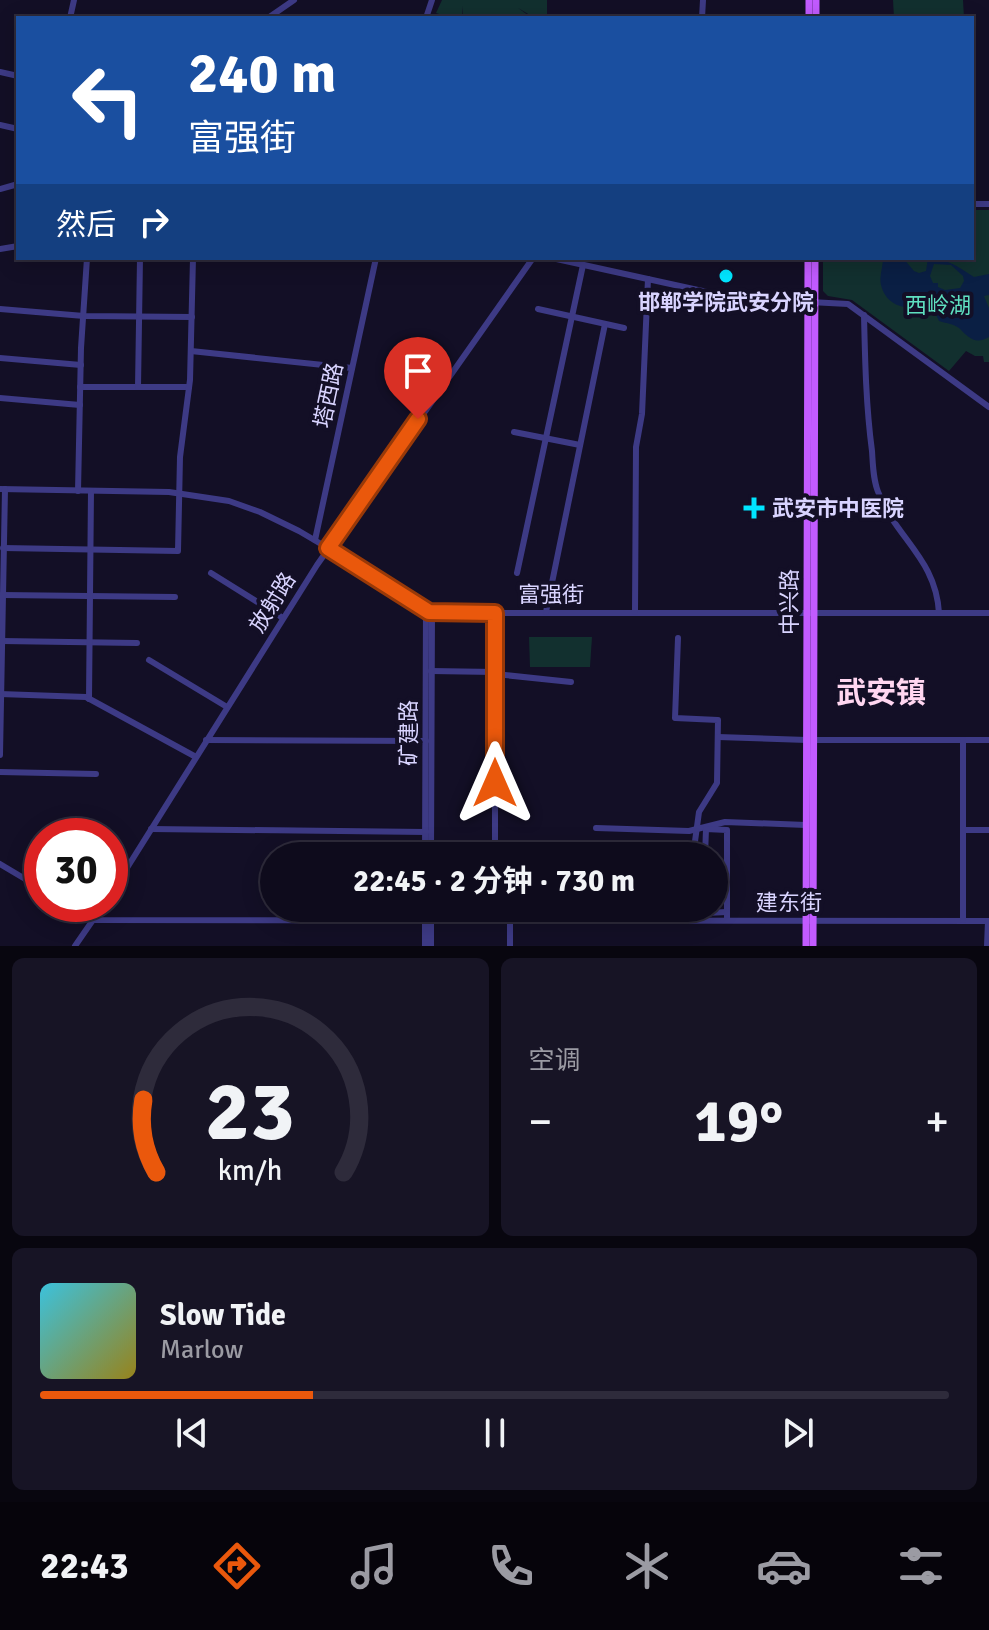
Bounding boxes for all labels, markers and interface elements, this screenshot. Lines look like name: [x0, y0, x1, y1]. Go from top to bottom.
text: 240 m: [188, 39, 336, 108]
icon: left: [56, 48, 160, 152]
text: 富强街: [188, 116, 296, 161]
icon: right: [132, 200, 176, 244]
text: 然后: [56, 207, 116, 244]
marker: 邯郸学院武安分院: [717, 267, 735, 285]
place label: 邯郸学院武安分院: [638, 289, 814, 316]
park label: 西岭湖: [905, 292, 971, 319]
pin: [384, 337, 452, 419]
icon: arrive: [396, 349, 440, 393]
street label: 塔西路: [308, 360, 349, 430]
place label: 武安市中医院: [772, 495, 904, 522]
marker: 武安市中医院: [743, 497, 765, 519]
street label: 放射路: [243, 567, 301, 637]
street label: 中兴路: [776, 569, 803, 635]
street label: 富强街: [518, 581, 584, 608]
district label: 武安镇: [836, 675, 926, 712]
street label: 矿建路: [395, 700, 422, 766]
position arrow: [453, 741, 537, 825]
speed limit sign: 30: [24, 818, 128, 922]
text: 22:45 · 2 分钟 · 730 m: [353, 863, 635, 900]
street label: 建东街: [756, 889, 822, 916]
text: 空调: [529, 1045, 581, 1077]
text: 23: [205, 1061, 295, 1163]
text: 19°: [694, 1085, 783, 1159]
text: −: [529, 1095, 552, 1149]
text: +: [925, 1095, 949, 1149]
text: km/h: [218, 1153, 283, 1188]
text: Slow Tide: [160, 1297, 286, 1334]
text: Marlow: [160, 1334, 243, 1366]
icon: previous: [170, 1411, 214, 1455]
icon: pause: [473, 1411, 517, 1455]
icon: next: [776, 1411, 820, 1455]
icon: directions: [209, 1538, 265, 1594]
icon: music: [346, 1538, 402, 1594]
icon: phone: [483, 1538, 539, 1594]
icon: climate: [619, 1538, 675, 1594]
icon: car: [756, 1538, 812, 1594]
icon: filters: [893, 1538, 949, 1594]
text: 22:43: [40, 1544, 129, 1589]

